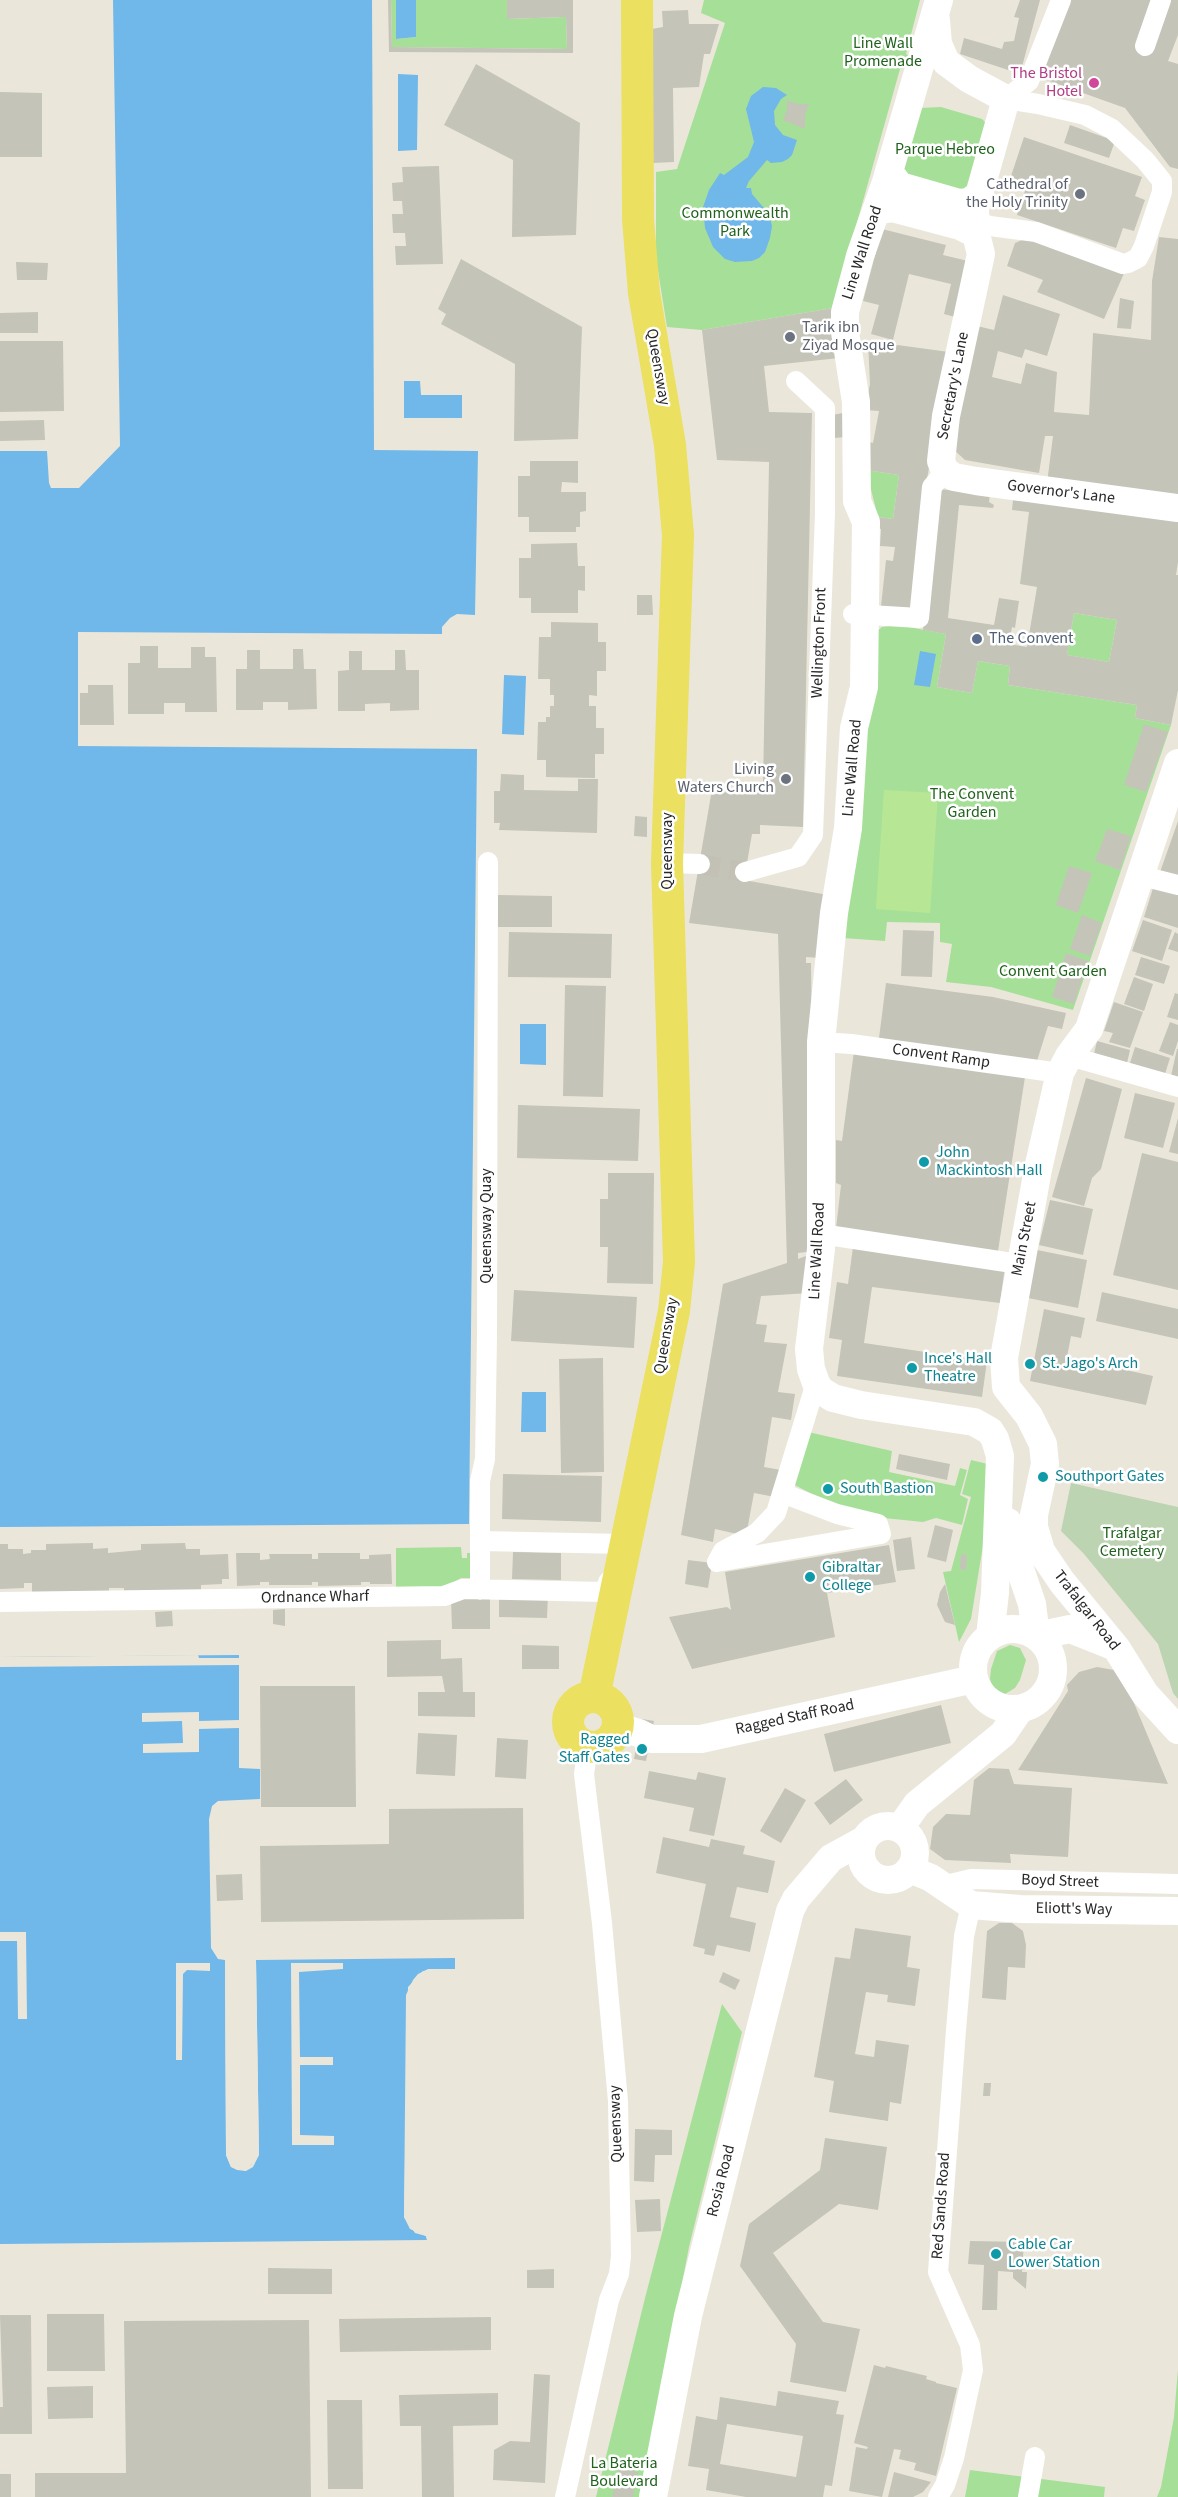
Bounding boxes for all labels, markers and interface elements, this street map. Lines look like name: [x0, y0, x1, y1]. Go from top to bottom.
park label: Line Wall Promenade: [844, 34, 922, 72]
place label: The Bristol Hotel: [1010, 64, 1082, 102]
marker: The Bristol Hotel: [1087, 76, 1101, 90]
park label: Parque Hebreo: [895, 140, 995, 160]
place label: Cathedral of the Holy Trinity: [966, 175, 1068, 213]
marker: Cathedral of the Holy Trinity: [1073, 187, 1087, 201]
park label: Commonwealth Park: [681, 204, 789, 242]
street label: Line Wall Road: [839, 204, 887, 302]
place label: Tarik ibn Ziyad Mosque: [802, 318, 894, 356]
street label: Queensway: [641, 327, 673, 407]
marker: Tarik ibn Ziyad Mosque: [783, 330, 797, 344]
street label: Secretary's Lane: [934, 330, 974, 442]
street label: Governor's Lane: [1006, 477, 1116, 509]
street label: Wellington Front: [808, 587, 832, 699]
place label: The Convent: [989, 629, 1073, 649]
marker: The Convent: [970, 632, 984, 646]
street label: Line Wall Road: [839, 719, 867, 817]
place label: Living Waters Church: [677, 760, 774, 798]
marker: Living Waters Church: [779, 772, 793, 786]
park label: The Convent Garden: [930, 785, 1014, 823]
street label: Queensway: [658, 812, 678, 890]
park label: Convent Garden: [999, 962, 1107, 982]
street label: Convent Ramp: [891, 1041, 991, 1073]
place label: John Mackintosh Hall: [936, 1143, 1043, 1181]
marker: John Mackintosh Hall: [917, 1155, 931, 1169]
street label: Queensway Quay: [477, 1168, 497, 1284]
street label: Main Street: [1008, 1200, 1042, 1278]
street label: Line Wall Road: [806, 1202, 830, 1300]
street label: Queensway: [651, 1296, 683, 1376]
place label: Ince's Hall Theatre: [924, 1349, 992, 1387]
place label: St. Jago's Arch: [1042, 1354, 1138, 1374]
marker: St. Jago's Arch: [1023, 1357, 1037, 1371]
marker: Ince's Hall Theatre: [905, 1361, 919, 1375]
place label: Southport Gates: [1055, 1467, 1164, 1487]
marker: Southport Gates: [1036, 1470, 1050, 1484]
place label: South Bastion: [840, 1479, 934, 1499]
marker: South Bastion: [821, 1482, 835, 1496]
park label: Trafalgar Cemetery: [1100, 1524, 1164, 1562]
place label: Gibraltar College: [822, 1558, 881, 1596]
street label: Trafalgar Road: [1049, 1567, 1123, 1655]
marker: Gibraltar College: [803, 1570, 817, 1584]
street label: Ordnance Wharf: [261, 1587, 369, 1609]
street label: Ragged Staff Road: [734, 1696, 856, 1740]
place label: Ragged Staff Gates: [559, 1730, 630, 1768]
marker: Ragged Staff Gates: [635, 1742, 649, 1756]
street label: Boyd Street: [1021, 1871, 1099, 1893]
street label: Eliott's Way: [1035, 1900, 1113, 1920]
street label: Queensway: [606, 2085, 628, 2163]
street label: Rosia Road: [704, 2143, 740, 2219]
street label: Red Sands Road: [929, 2152, 955, 2260]
place label: Cable Car Lower Station: [1008, 2235, 1100, 2273]
marker: Cable Car Lower Station: [989, 2247, 1003, 2261]
park label: La Bateria Boulevard: [590, 2454, 658, 2492]

